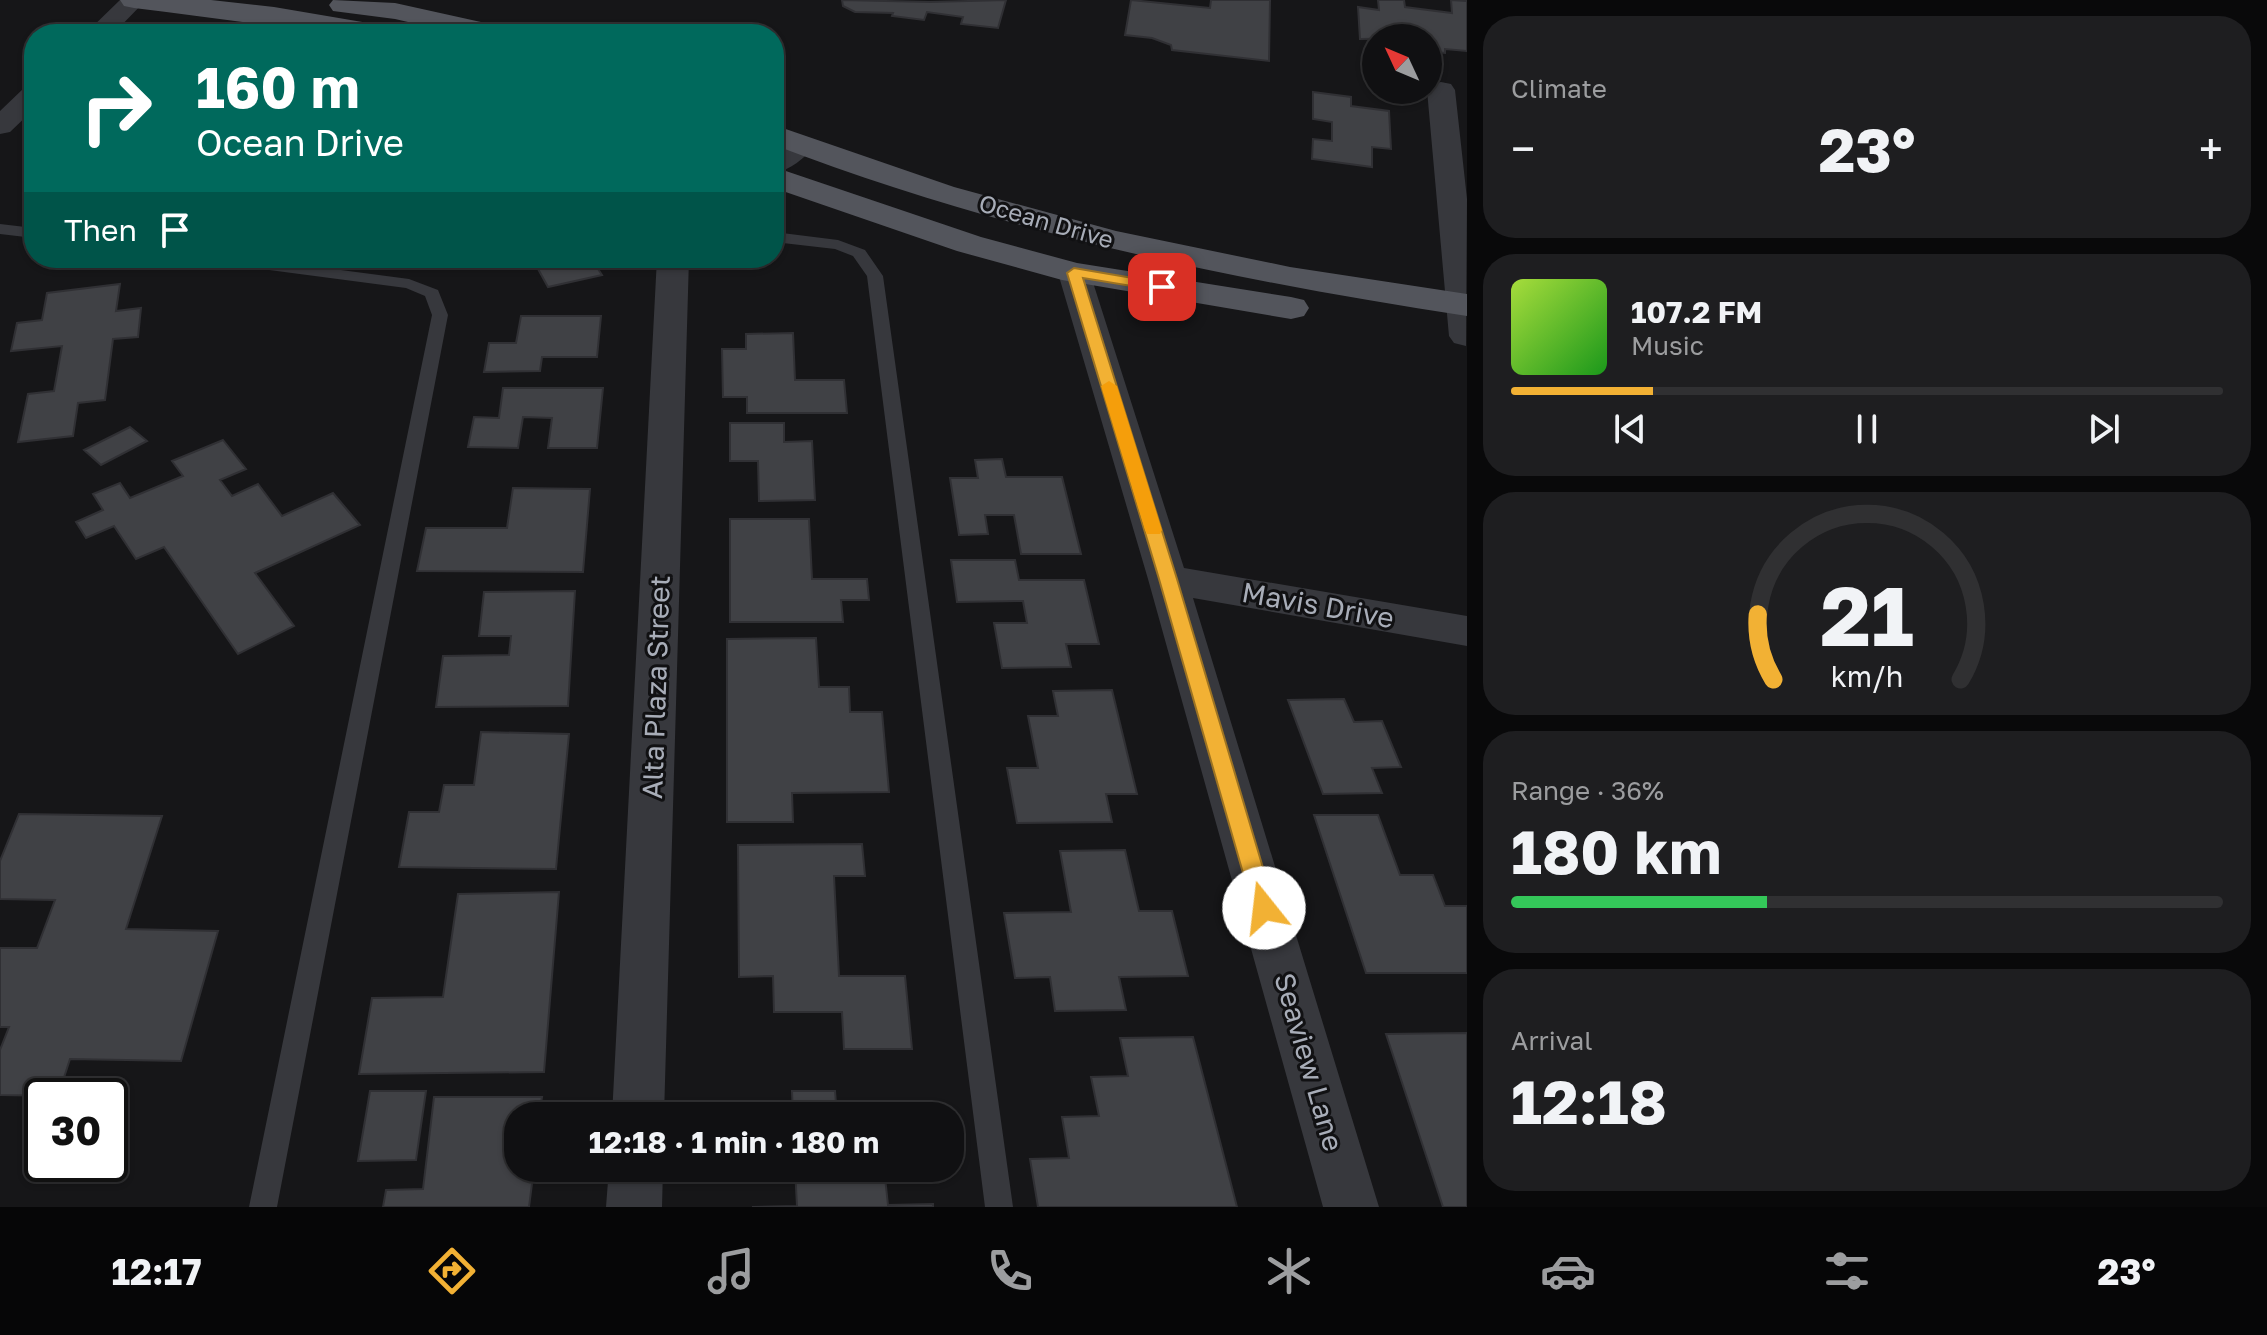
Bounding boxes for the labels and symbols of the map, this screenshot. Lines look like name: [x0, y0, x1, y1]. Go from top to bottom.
north arrow: [1362, 24, 1442, 104]
street label: Ocean Drive: [976, 188, 1117, 254]
pin: [1128, 253, 1196, 321]
street label: Alta Plaza Street: [635, 575, 676, 799]
street label: Mavis Drive: [1240, 575, 1397, 634]
position arrow: [1222, 866, 1306, 950]
street label: Seaview Lane: [1268, 969, 1351, 1155]
speed limit sign: 30: [24, 1078, 128, 1182]

